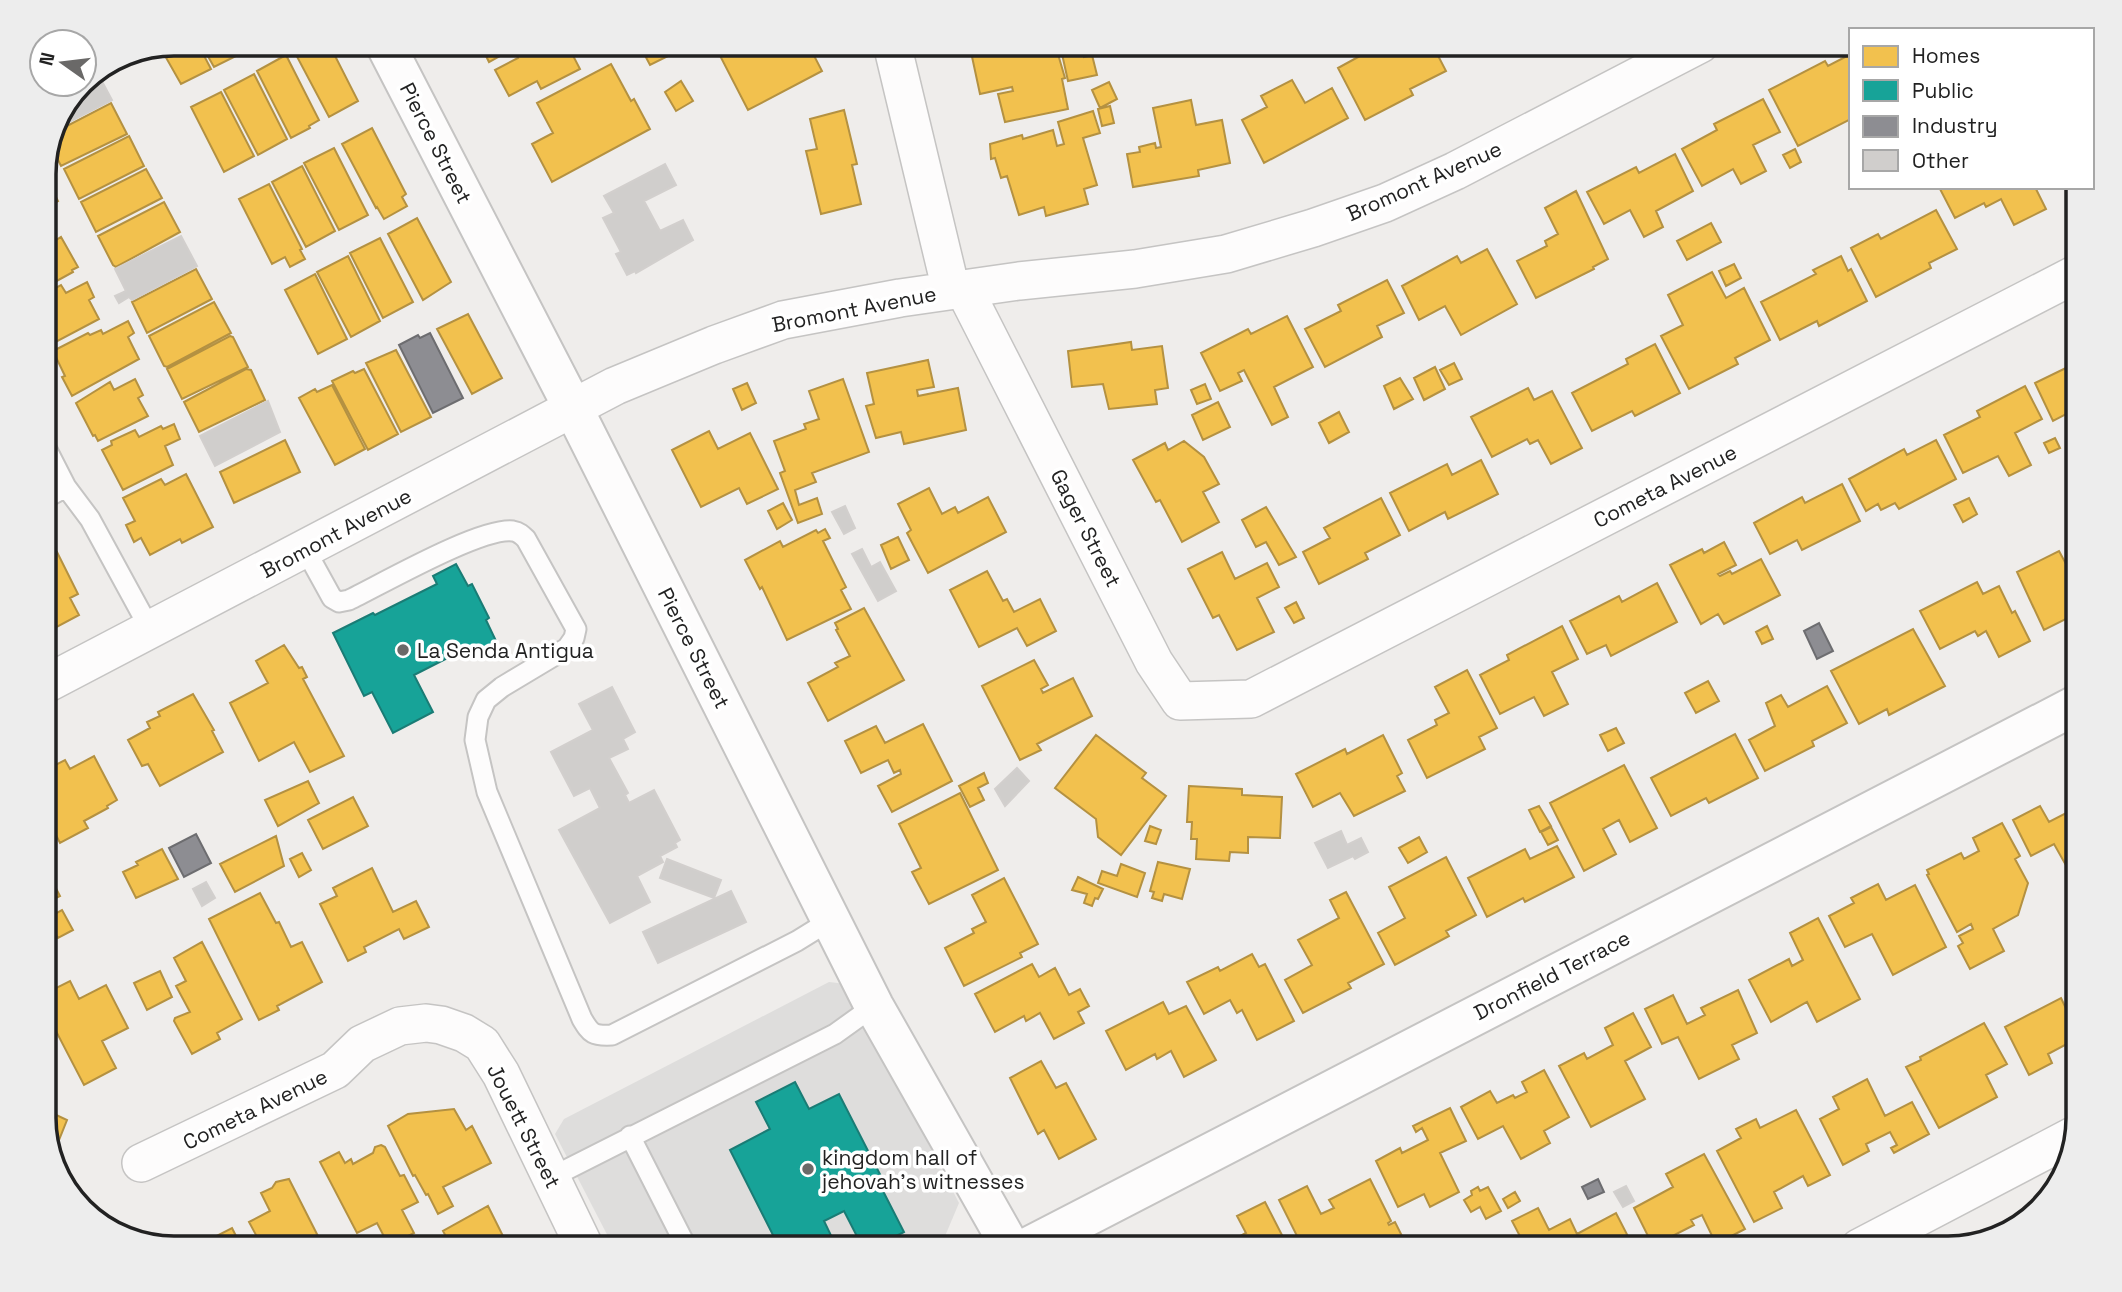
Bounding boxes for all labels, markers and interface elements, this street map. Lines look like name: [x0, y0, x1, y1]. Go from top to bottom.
north arrow: [28, 28, 98, 98]
legend: [1849, 28, 2094, 189]
text: Homes: [1912, 42, 1980, 69]
text: N: [33, 50, 61, 68]
text: Public: [1912, 77, 1974, 104]
street label: Pierce Street: [394, 78, 478, 208]
text: Industry: [1912, 112, 1998, 139]
street label: Bromont Avenue: [1342, 135, 1506, 227]
text: Other: [1912, 147, 1969, 174]
street label: Bromont Avenue: [769, 280, 939, 338]
street label: Cometa Avenue: [1589, 438, 1741, 534]
street label: Gager Street: [1045, 464, 1127, 592]
street label: Bromont Avenue: [256, 482, 416, 584]
street label: Pierce Street: [652, 583, 736, 713]
place label: La Senda Antigua: [417, 637, 594, 664]
marker: La Senda Antigua: [395, 642, 411, 658]
street label: Dronfield Terrace: [1469, 924, 1635, 1026]
street label: Jouett Street: [481, 1059, 567, 1193]
street label: Cometa Avenue: [178, 1062, 332, 1156]
place label: kingdom hall of jehovah's witnesses: [821, 1144, 1025, 1195]
marker: kingdom hall of jehovah's witnesses: [800, 1161, 816, 1177]

